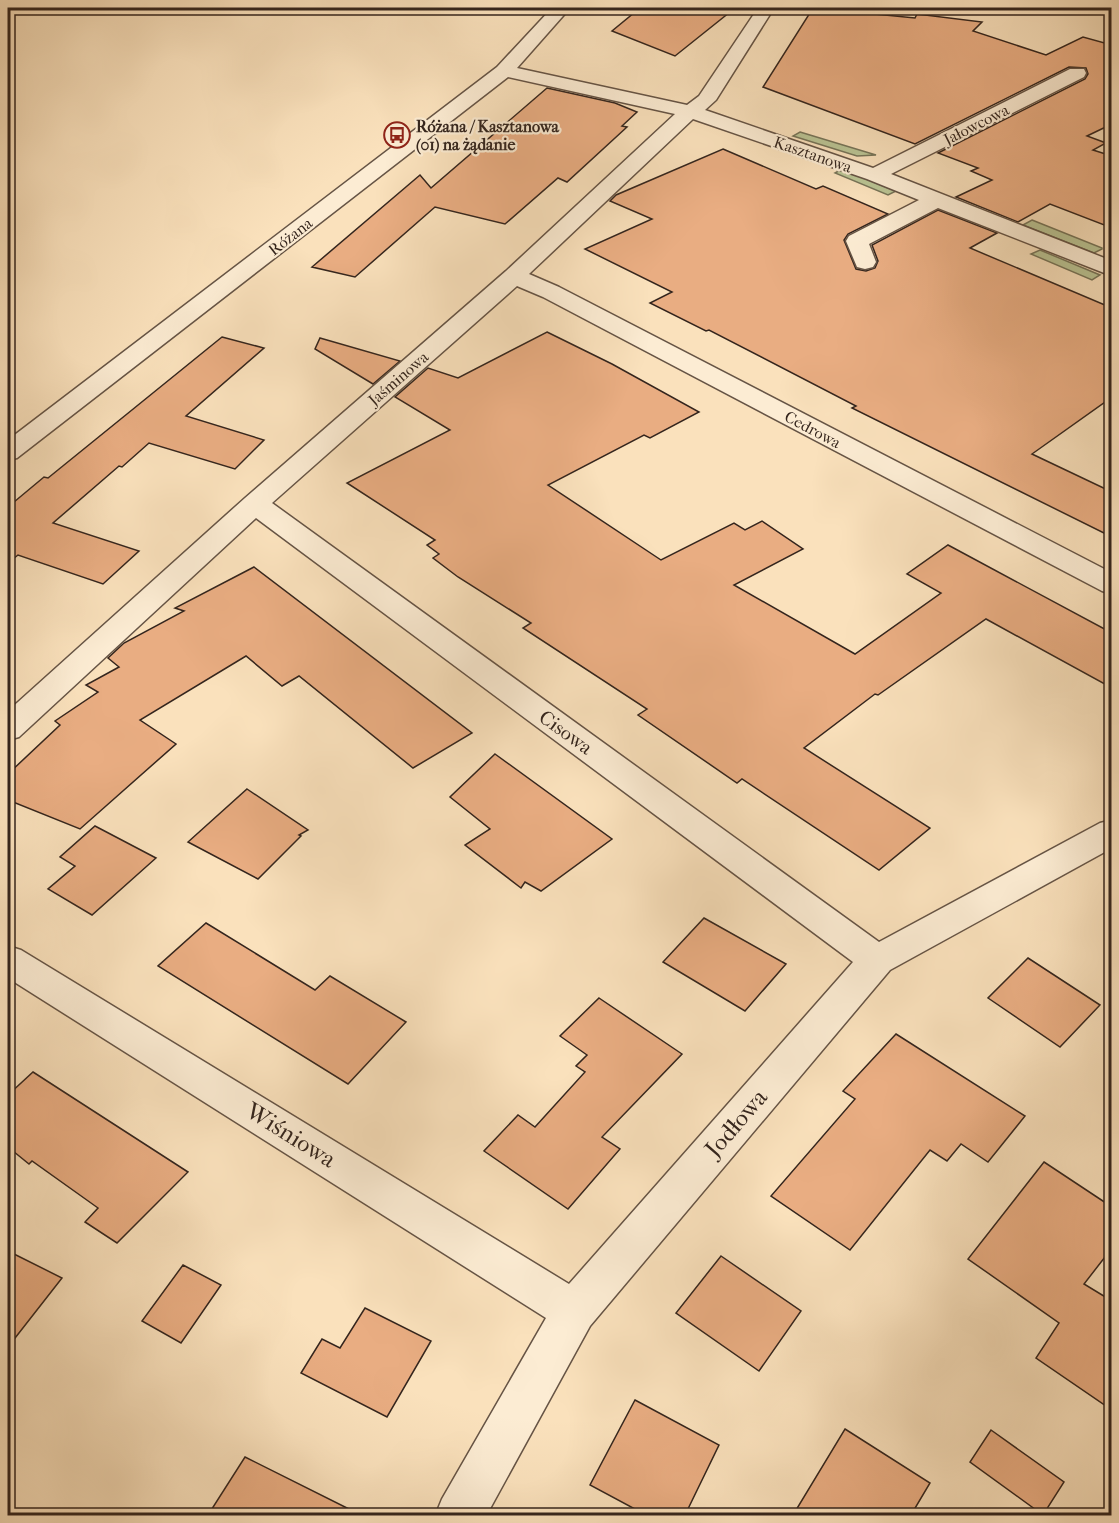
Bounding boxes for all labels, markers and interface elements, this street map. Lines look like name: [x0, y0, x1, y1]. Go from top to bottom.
street label: Jałowcowa: [939, 100, 1013, 150]
place label: Różana / Kasztanowa (01) na żądanie: [416, 117, 559, 155]
bus stop icon: Różana / Kasztanowa (01) na żądanie: [382, 120, 412, 150]
street label: Kasztanowa: [771, 132, 855, 177]
street label: Różana: [265, 213, 317, 259]
street label: Jaśminowa: [363, 347, 433, 411]
street label: Cedrowa: [781, 407, 845, 452]
street label: Cisowa: [535, 705, 597, 760]
street label: Jodłowa: [698, 1083, 774, 1164]
street label: Wiśniowa: [240, 1096, 342, 1174]

